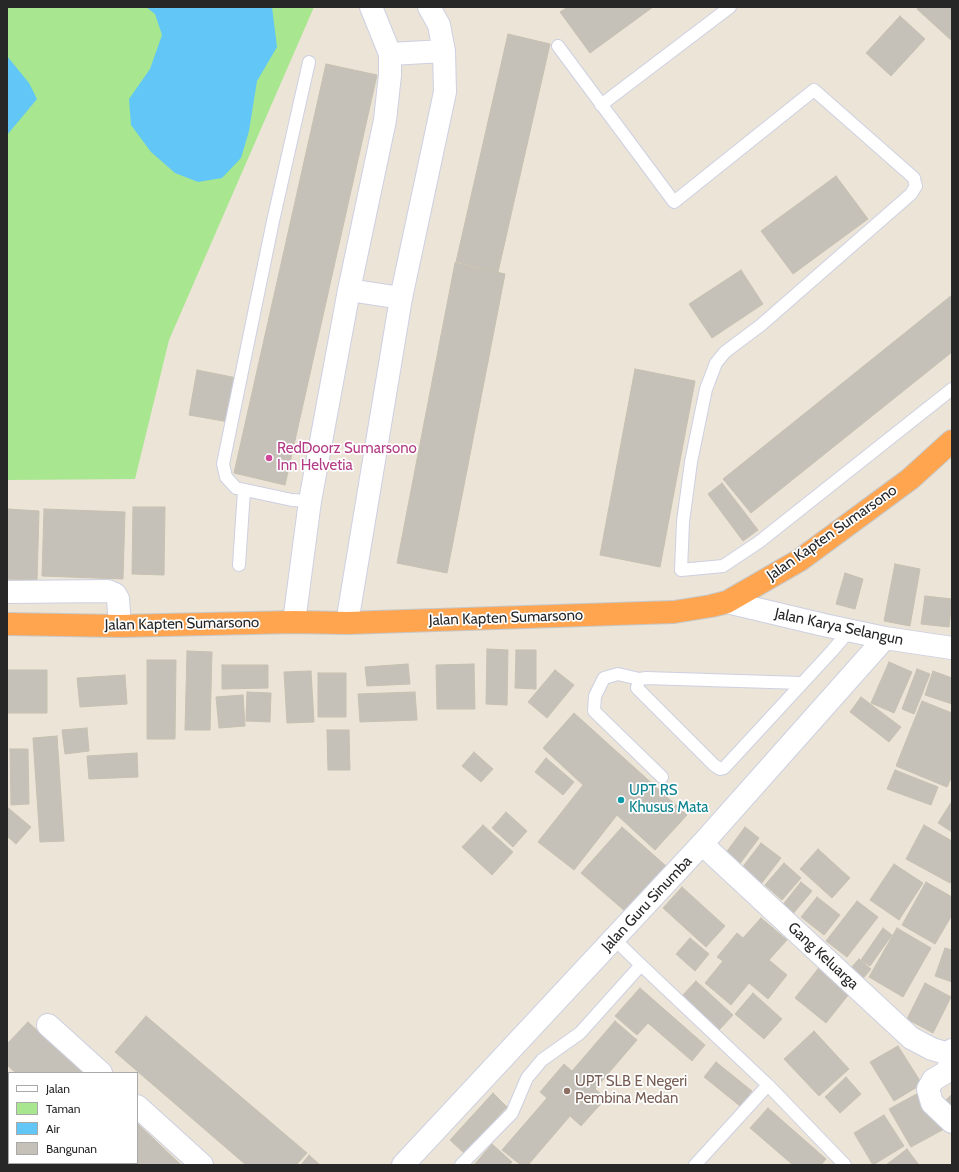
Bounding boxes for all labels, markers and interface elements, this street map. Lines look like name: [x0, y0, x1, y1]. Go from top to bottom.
place label: RedDoorz Sumarsono Inn Helvetia: [277, 440, 417, 475]
marker: RedDoorz Sumarsono Inn Helvetia: [264, 453, 274, 463]
street label: Jalan Kapten Sumarsono: [764, 481, 900, 585]
street label: Jalan Karya Selangun: [773, 605, 905, 649]
street label: Jalan Kapten Sumarsono: [428, 606, 584, 630]
street label: Jalan Kapten Sumarsono: [105, 614, 259, 634]
place label: UPT RS Khusus Mata: [629, 782, 709, 817]
marker: UPT RS Khusus Mata: [616, 795, 626, 805]
street label: Jalan Guru Sinumba: [598, 853, 696, 955]
street label: Gang Keluarga: [784, 919, 862, 993]
legend: [8, 1072, 138, 1164]
place label: UPT SLB E Negeri Pembina Medan: [575, 1073, 687, 1108]
text: Jalan: [46, 1081, 70, 1096]
marker: UPT SLB E Negeri Pembina Medan: [562, 1086, 572, 1096]
text: Taman: [46, 1101, 80, 1116]
text: Air: [46, 1121, 60, 1136]
text: Bangunan: [46, 1141, 97, 1156]

